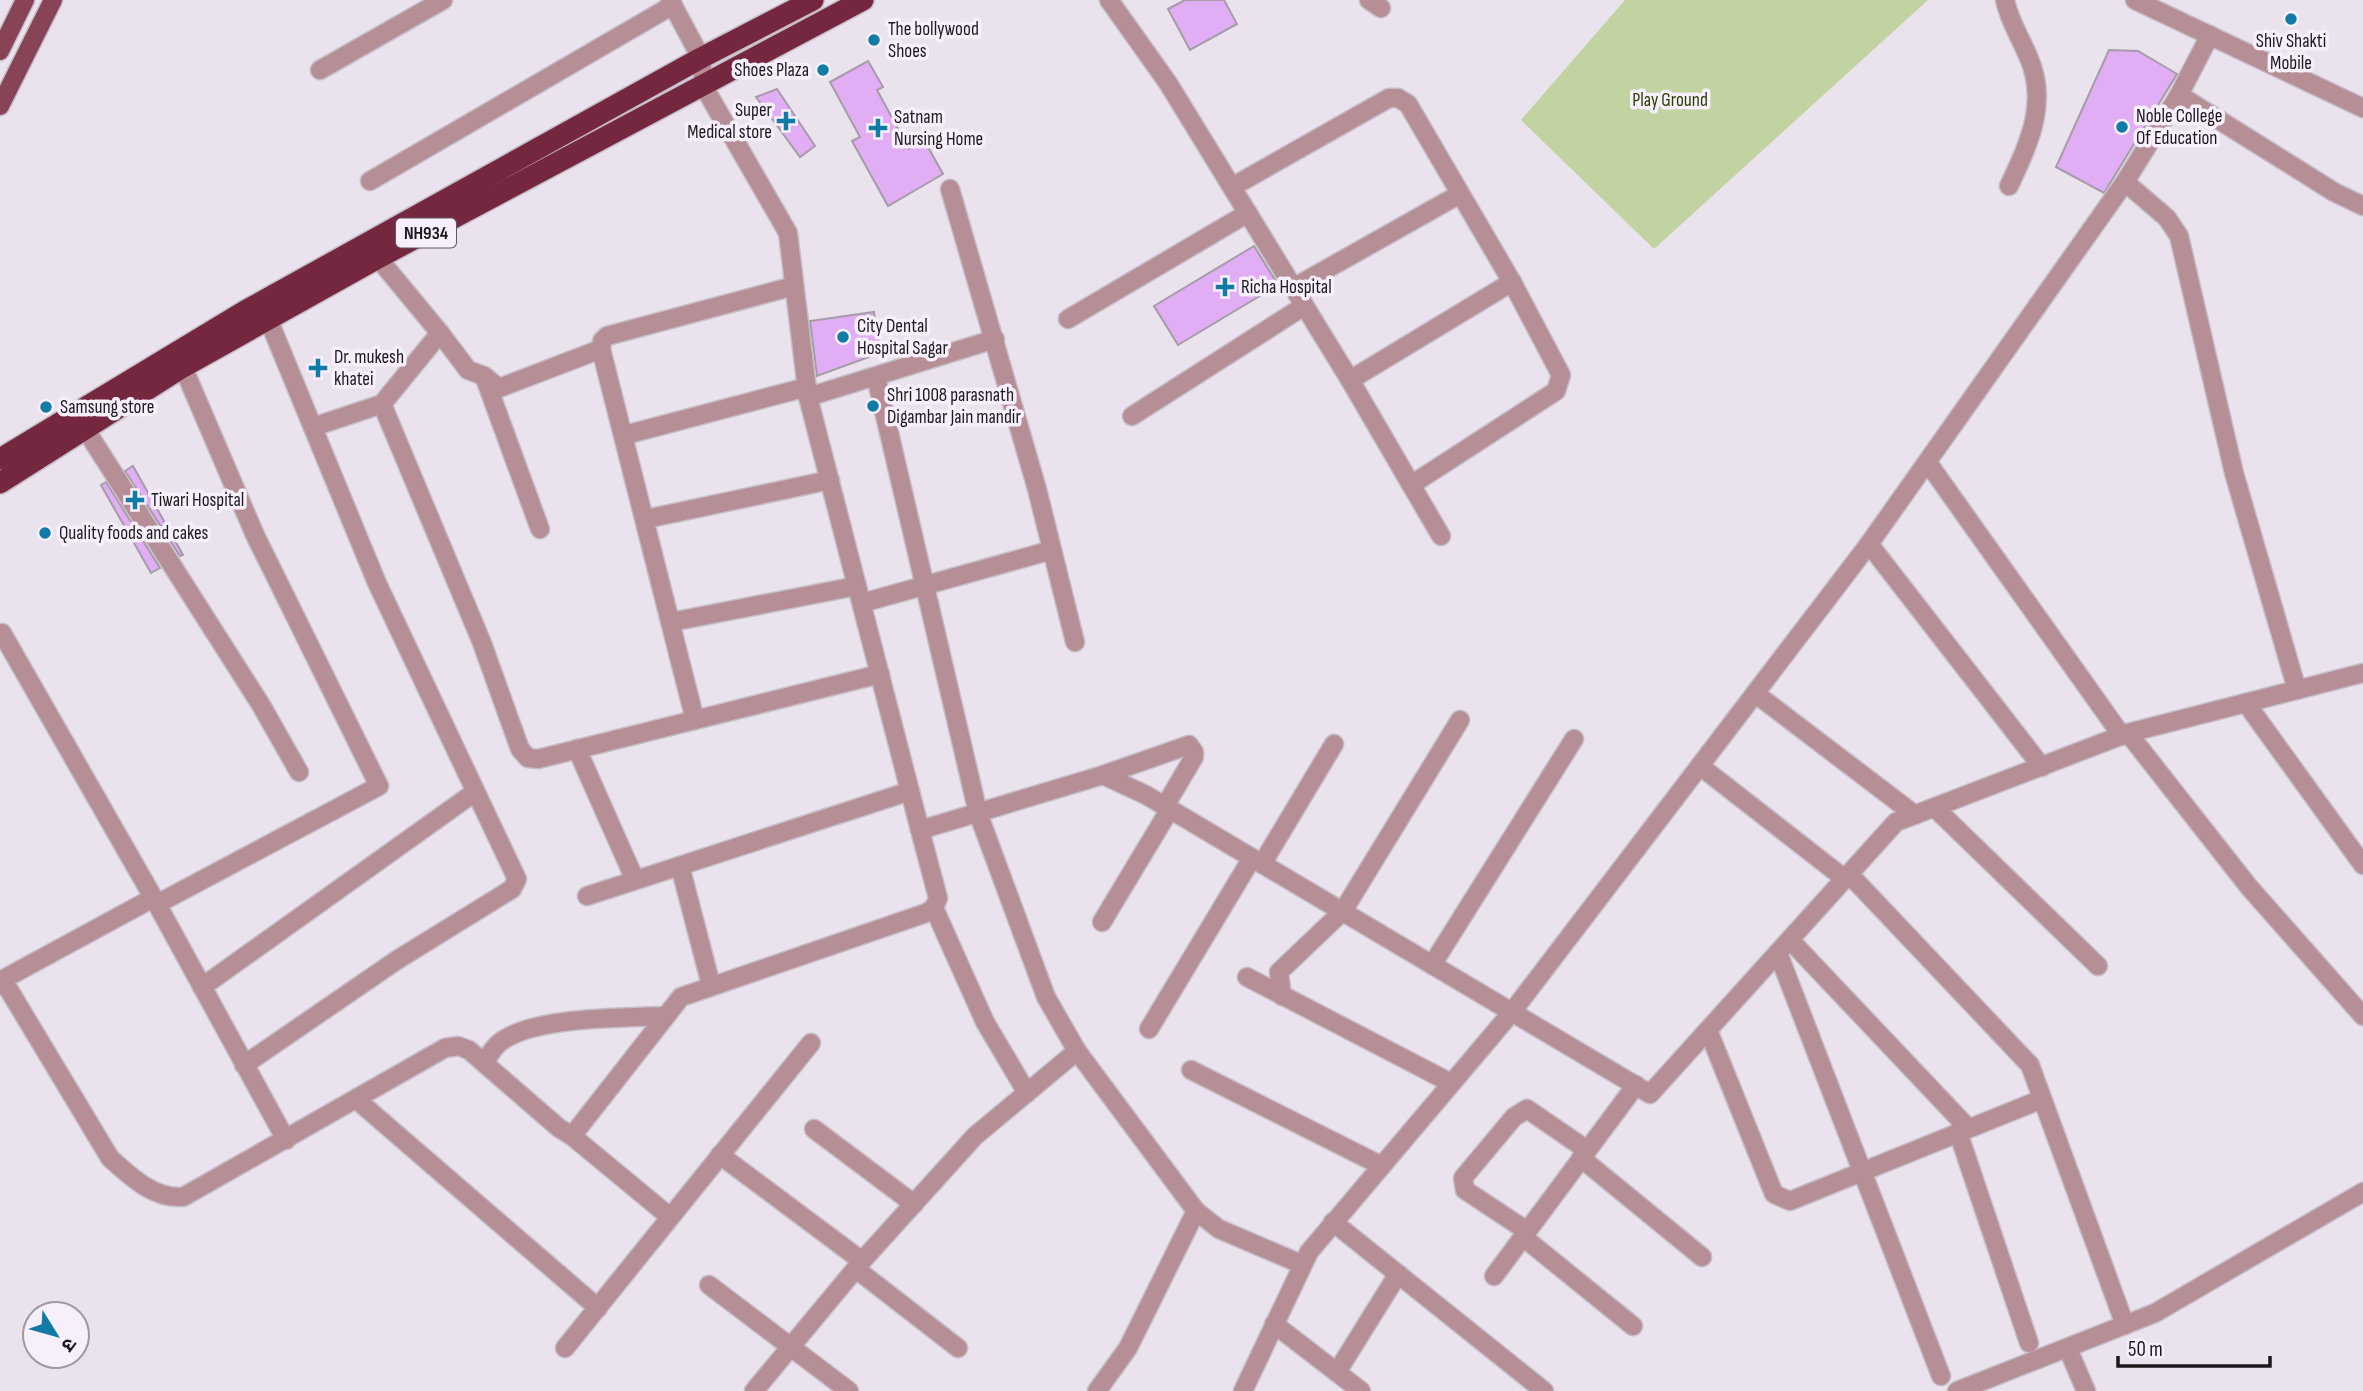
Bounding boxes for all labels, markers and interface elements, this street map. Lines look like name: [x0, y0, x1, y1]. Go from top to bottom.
marker: Shiv Shakti Mobile: [2283, 11, 2299, 27]
place label: The bollywood Shoes: [888, 18, 979, 63]
place label: Shiv Shakti Mobile: [2256, 30, 2326, 75]
marker: The bollywood Shoes: [866, 32, 882, 48]
place label: Shoes Plaza: [734, 59, 809, 82]
marker: Shoes Plaza: [815, 62, 831, 78]
park label: Play Ground: [1632, 89, 1708, 112]
place label: Super Medical store: [687, 99, 773, 144]
place label: Noble College Of Education: [2136, 105, 2222, 150]
place label: Satnam Nursing Home: [894, 106, 983, 151]
marker: Super Medical store: [778, 113, 794, 129]
marker: Satnam Nursing Home: [868, 118, 888, 138]
marker: Noble College Of Education: [2114, 119, 2130, 135]
road number: NH934: [396, 218, 456, 247]
place label: Richa Hospital: [1241, 276, 1332, 299]
marker: Richa Hospital: [1215, 277, 1235, 297]
place label: City Dental Hospital Sagar: [857, 315, 948, 360]
marker: City Dental Hospital Sagar: [835, 329, 851, 345]
place label: Dr. mukesh khatei: [334, 346, 404, 391]
marker: Dr. mukesh khatei: [308, 358, 328, 378]
place label: Shri 1008 parasnath Digambar Jain mandir: [887, 384, 1021, 429]
place label: Samsung store: [60, 396, 154, 419]
marker: Shri 1008 parasnath Digambar Jain mandir: [865, 398, 881, 414]
marker: Samsung store: [38, 399, 54, 415]
place label: Tiwari Hospital: [151, 489, 244, 512]
marker: Tiwari Hospital: [125, 490, 145, 510]
place label: Quality foods and cakes: [59, 522, 209, 545]
marker: Quality foods and cakes: [37, 525, 53, 541]
north arrow: [21, 1300, 91, 1370]
scale bar: [2118, 1324, 2270, 1368]
text: उ: [55, 1333, 81, 1356]
text: 50 m: [2128, 1337, 2163, 1362]

